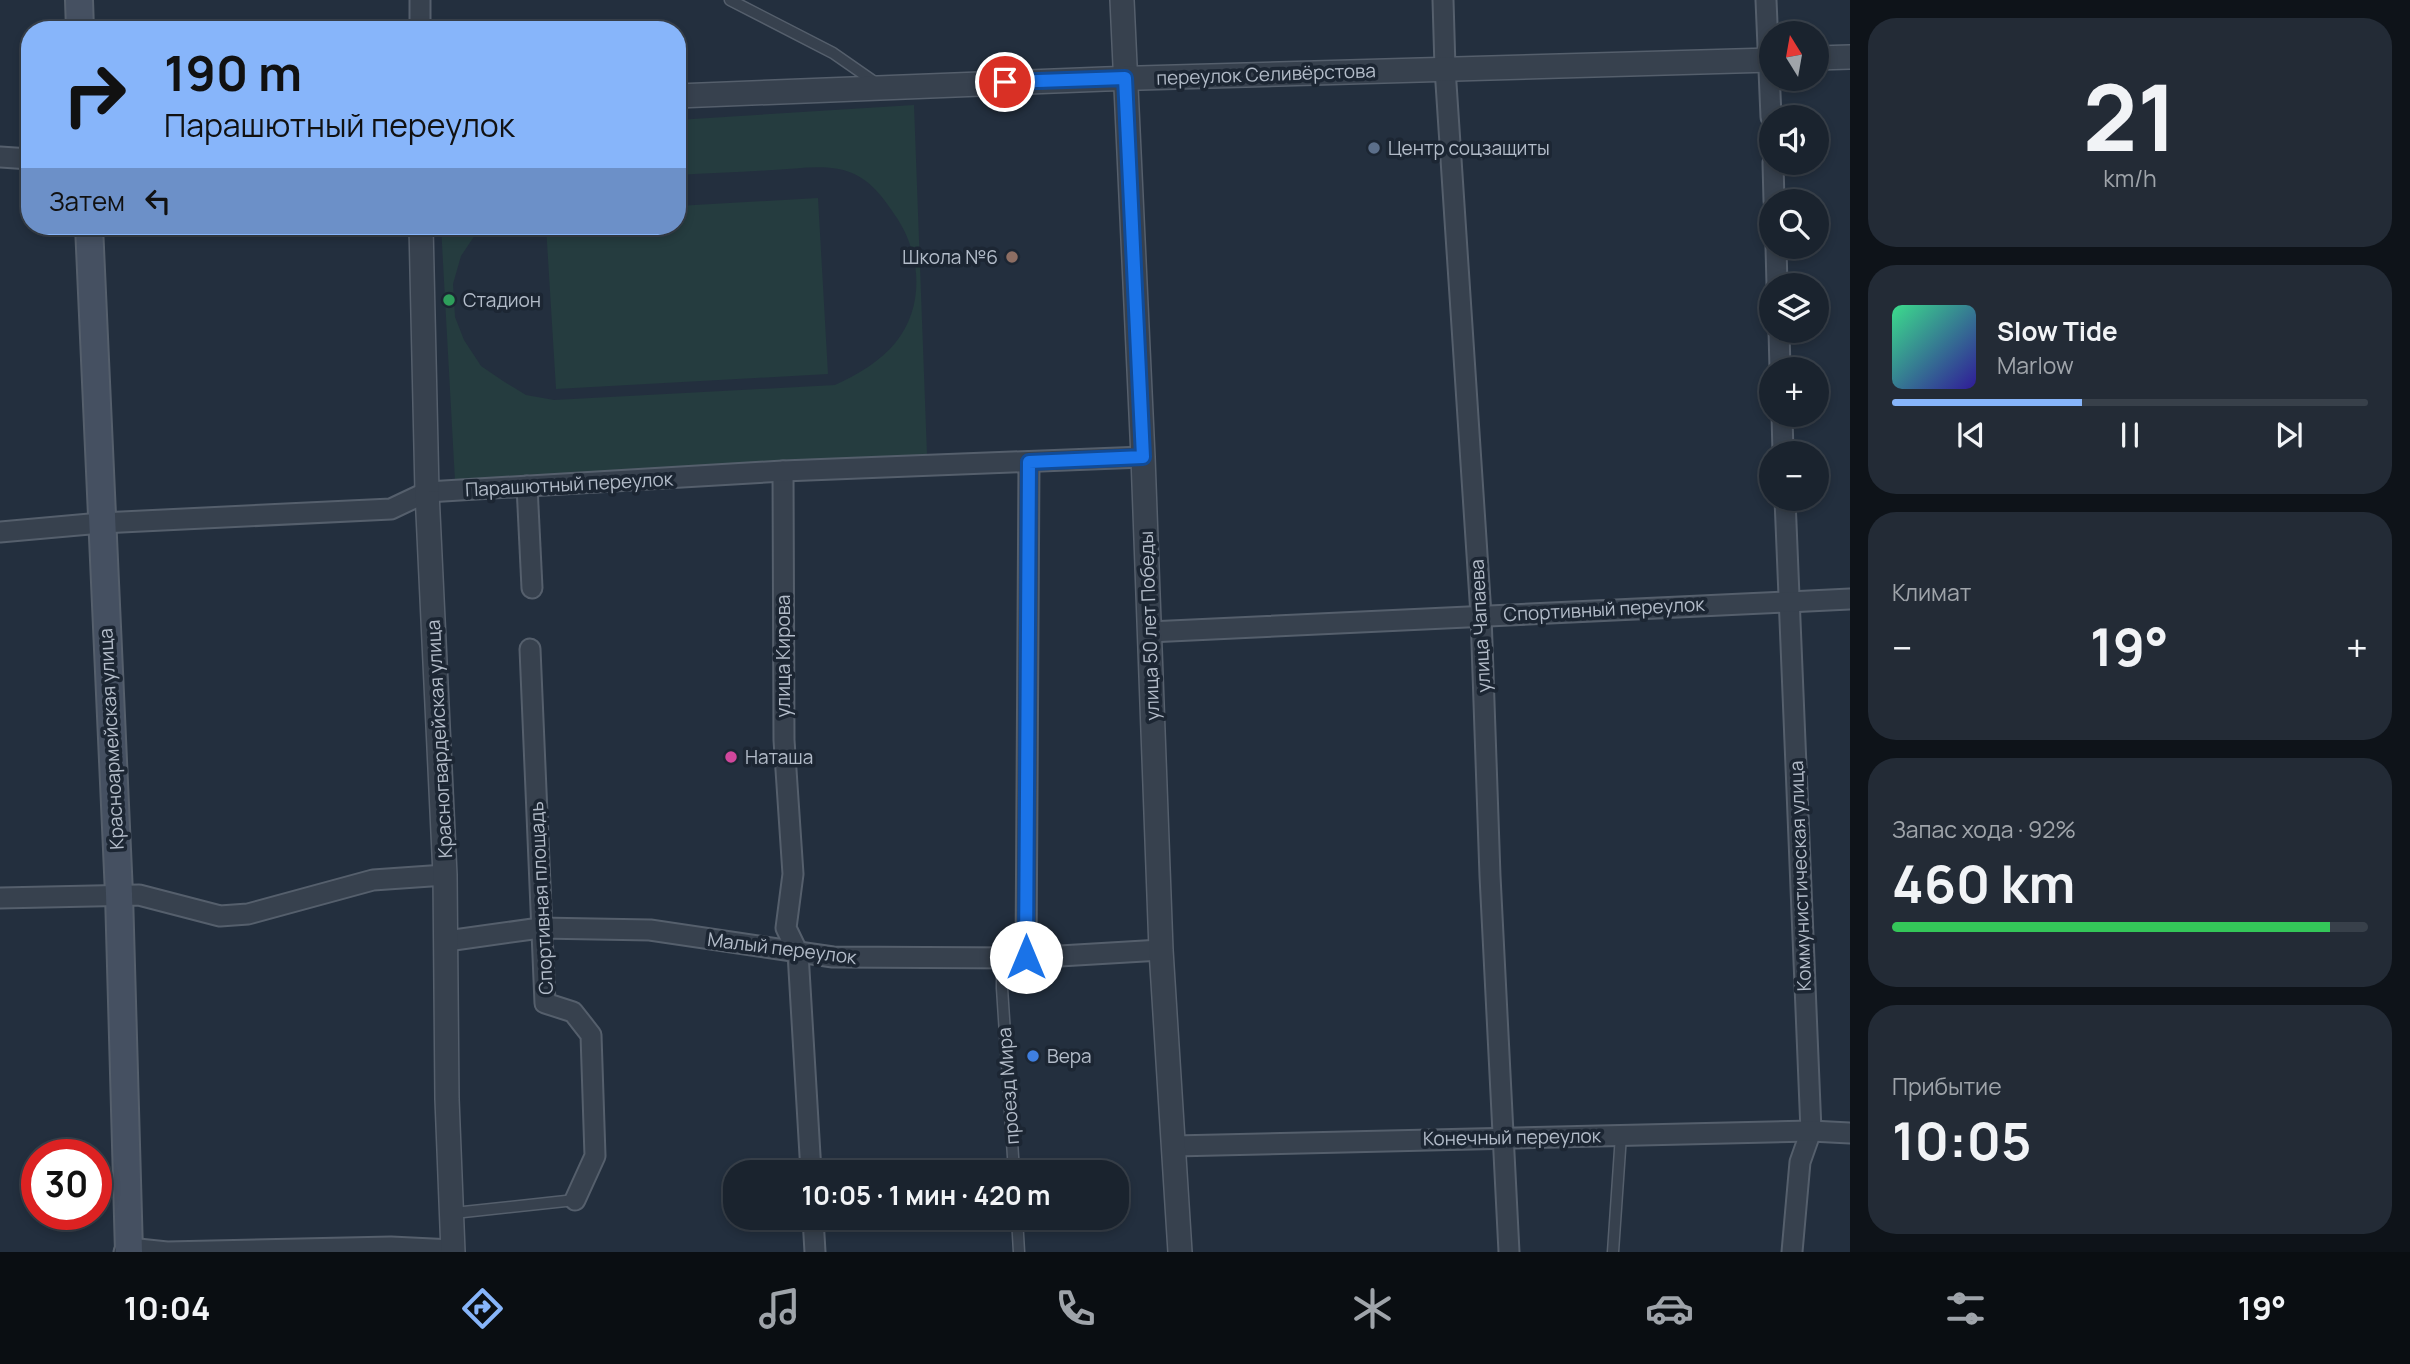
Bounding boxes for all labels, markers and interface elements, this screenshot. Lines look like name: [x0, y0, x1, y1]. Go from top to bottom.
north arrow: [1759, 21, 1829, 91]
map controls: [1759, 21, 1829, 511]
text: 190 m: [164, 39, 302, 106]
icon: right: [49, 49, 140, 140]
pin: [975, 52, 1035, 112]
text: 21: [2083, 54, 2177, 178]
street label: переулок Селивёрстова: [1156, 57, 1376, 91]
icon: arrive: [986, 63, 1024, 101]
text: Парашютный переулок: [164, 103, 515, 147]
button: sound: [1759, 105, 1829, 175]
place label: Центр соцзащиты: [1388, 135, 1550, 161]
marker: Центр соцзащиты: [1366, 140, 1382, 156]
text: km/h: [2103, 162, 2157, 194]
icon: left: [139, 182, 177, 220]
text: Затем: [49, 183, 125, 219]
button: search: [1759, 189, 1829, 259]
place label: Школа №6: [902, 244, 998, 270]
marker: Школа №6: [1004, 249, 1020, 265]
button: layers: [1759, 273, 1829, 343]
place label: Стадион: [463, 287, 541, 313]
marker: Стадион: [441, 292, 457, 308]
text: Slow Tide: [1997, 313, 2118, 349]
text: Marlow: [1997, 349, 2074, 381]
button: +: [1759, 357, 1829, 427]
icon: previous: [1952, 416, 1990, 454]
icon: pause: [2111, 416, 2149, 454]
icon: next: [2270, 416, 2308, 454]
button: −: [1759, 441, 1829, 511]
street label: Парашютный переулок: [464, 466, 674, 502]
street label: улица 50 лет Победы: [1133, 531, 1165, 721]
street label: улица Чапаева: [1464, 559, 1496, 693]
text: Климат: [1892, 576, 1971, 608]
street label: Спортивный переулок: [1503, 591, 1706, 627]
street label: улица Кирова: [770, 595, 796, 717]
text: 19°: [2090, 611, 2169, 682]
street label: Красногвардейская улица: [420, 619, 458, 859]
text: −: [1892, 621, 1913, 673]
text: +: [2346, 621, 2368, 673]
street label: Красноармейская улица: [92, 628, 130, 850]
place label: Наташа: [745, 744, 813, 770]
marker: Наташа: [723, 749, 739, 765]
street label: Коммунистическая улица: [1783, 760, 1817, 992]
street label: Спортивная площадь: [523, 801, 559, 995]
text: Запас хода · 92%: [1892, 813, 2076, 845]
text: 460 km: [1892, 848, 2075, 919]
position arrow: [989, 920, 1063, 994]
street label: Малый переулок: [706, 926, 859, 970]
street label: проезд Мира: [991, 1027, 1025, 1145]
place label: Вера: [1047, 1043, 1092, 1069]
marker: Вера: [1025, 1048, 1041, 1064]
text: Прибытие: [1892, 1070, 2002, 1102]
text: 10:05: [1892, 1105, 2032, 1176]
street label: Конечный переулок: [1423, 1122, 1602, 1152]
speed limit sign: 30: [21, 1139, 112, 1230]
text: 10:05 · 1 мин · 420 m: [802, 1177, 1050, 1213]
icon: directions: [458, 1284, 507, 1333]
icon: music: [755, 1284, 804, 1333]
icon: phone: [1051, 1284, 1100, 1333]
icon: climate: [1348, 1284, 1397, 1333]
icon: car: [1645, 1284, 1694, 1333]
icon: filters: [1941, 1284, 1990, 1333]
text: 10:04: [124, 1286, 210, 1330]
text: 19°: [2238, 1286, 2286, 1330]

